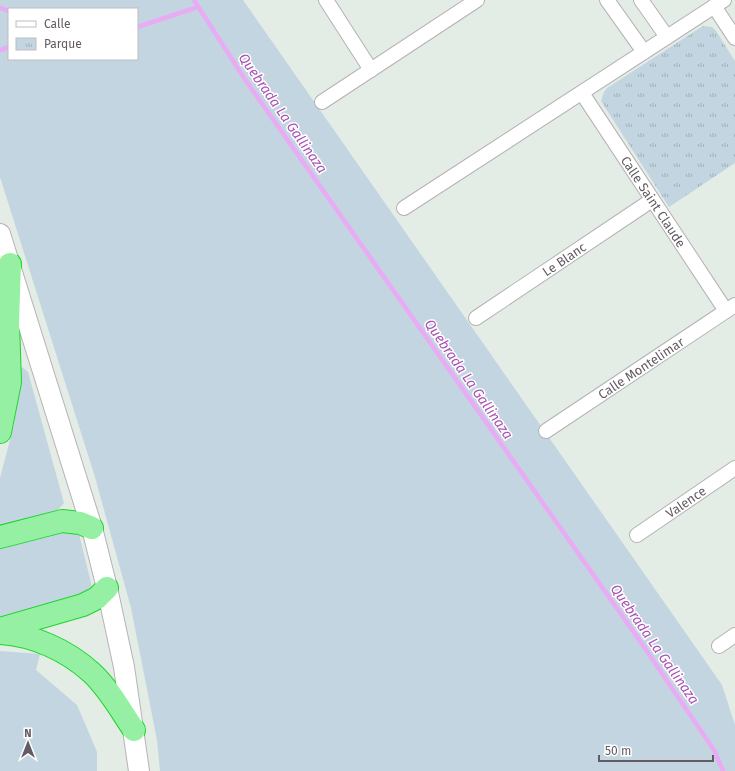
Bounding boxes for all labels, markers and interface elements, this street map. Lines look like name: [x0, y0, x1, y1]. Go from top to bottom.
legend: [8, 8, 138, 60]
text: Calle: [44, 17, 71, 31]
text: Parque: [44, 37, 82, 51]
water label: Quebrada La Gallinaza: [235, 50, 330, 177]
street label: Calle Saint Claude: [618, 153, 689, 250]
street label: Le Blanc: [540, 239, 589, 279]
water label: Quebrada La Gallinaza: [421, 316, 516, 443]
street label: Calle Montelimar: [595, 334, 687, 402]
street label: Valence: [663, 483, 709, 521]
water label: Quebrada La Gallinaza: [607, 581, 702, 708]
north arrow: [8, 723, 48, 763]
text: N: [24, 727, 32, 740]
scale bar: [599, 737, 713, 763]
text: 50 m: [605, 744, 631, 758]

